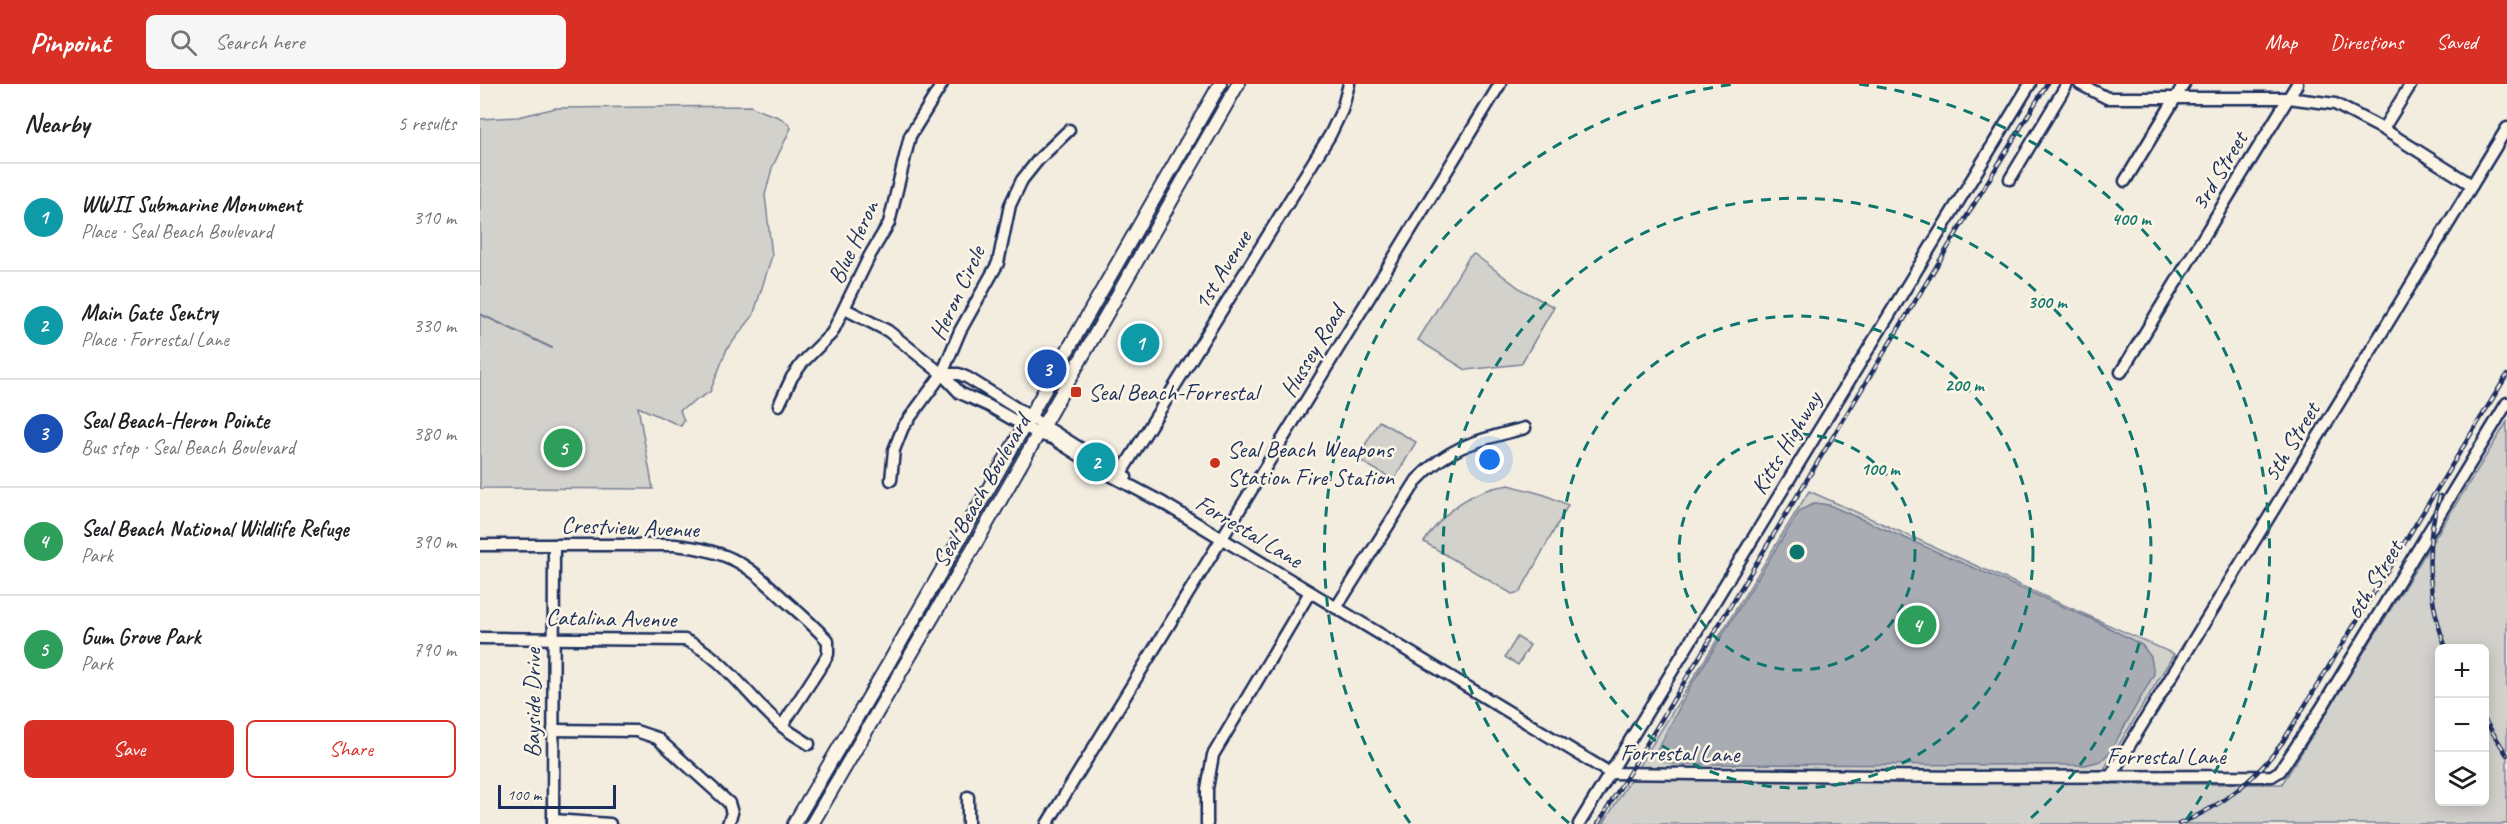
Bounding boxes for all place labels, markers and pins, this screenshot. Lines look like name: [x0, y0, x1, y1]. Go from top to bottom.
pin: 1: [1120, 320, 1160, 366]
pin: 3: [1028, 346, 1066, 392]
place label: Seal Beach-Forrestal: [1088, 377, 1262, 407]
marker: Seal Beach-Forrestal: [1069, 385, 1083, 399]
pin: 5: [544, 426, 583, 470]
place label: Seal Beach Weapons Station Fire Station: [1227, 434, 1395, 492]
pin: 2: [1076, 440, 1116, 484]
marker: Seal Beach Weapons Station Fire Station: [1208, 456, 1222, 470]
centre of rings: [1787, 542, 1807, 562]
pin: 4: [1898, 602, 1936, 648]

